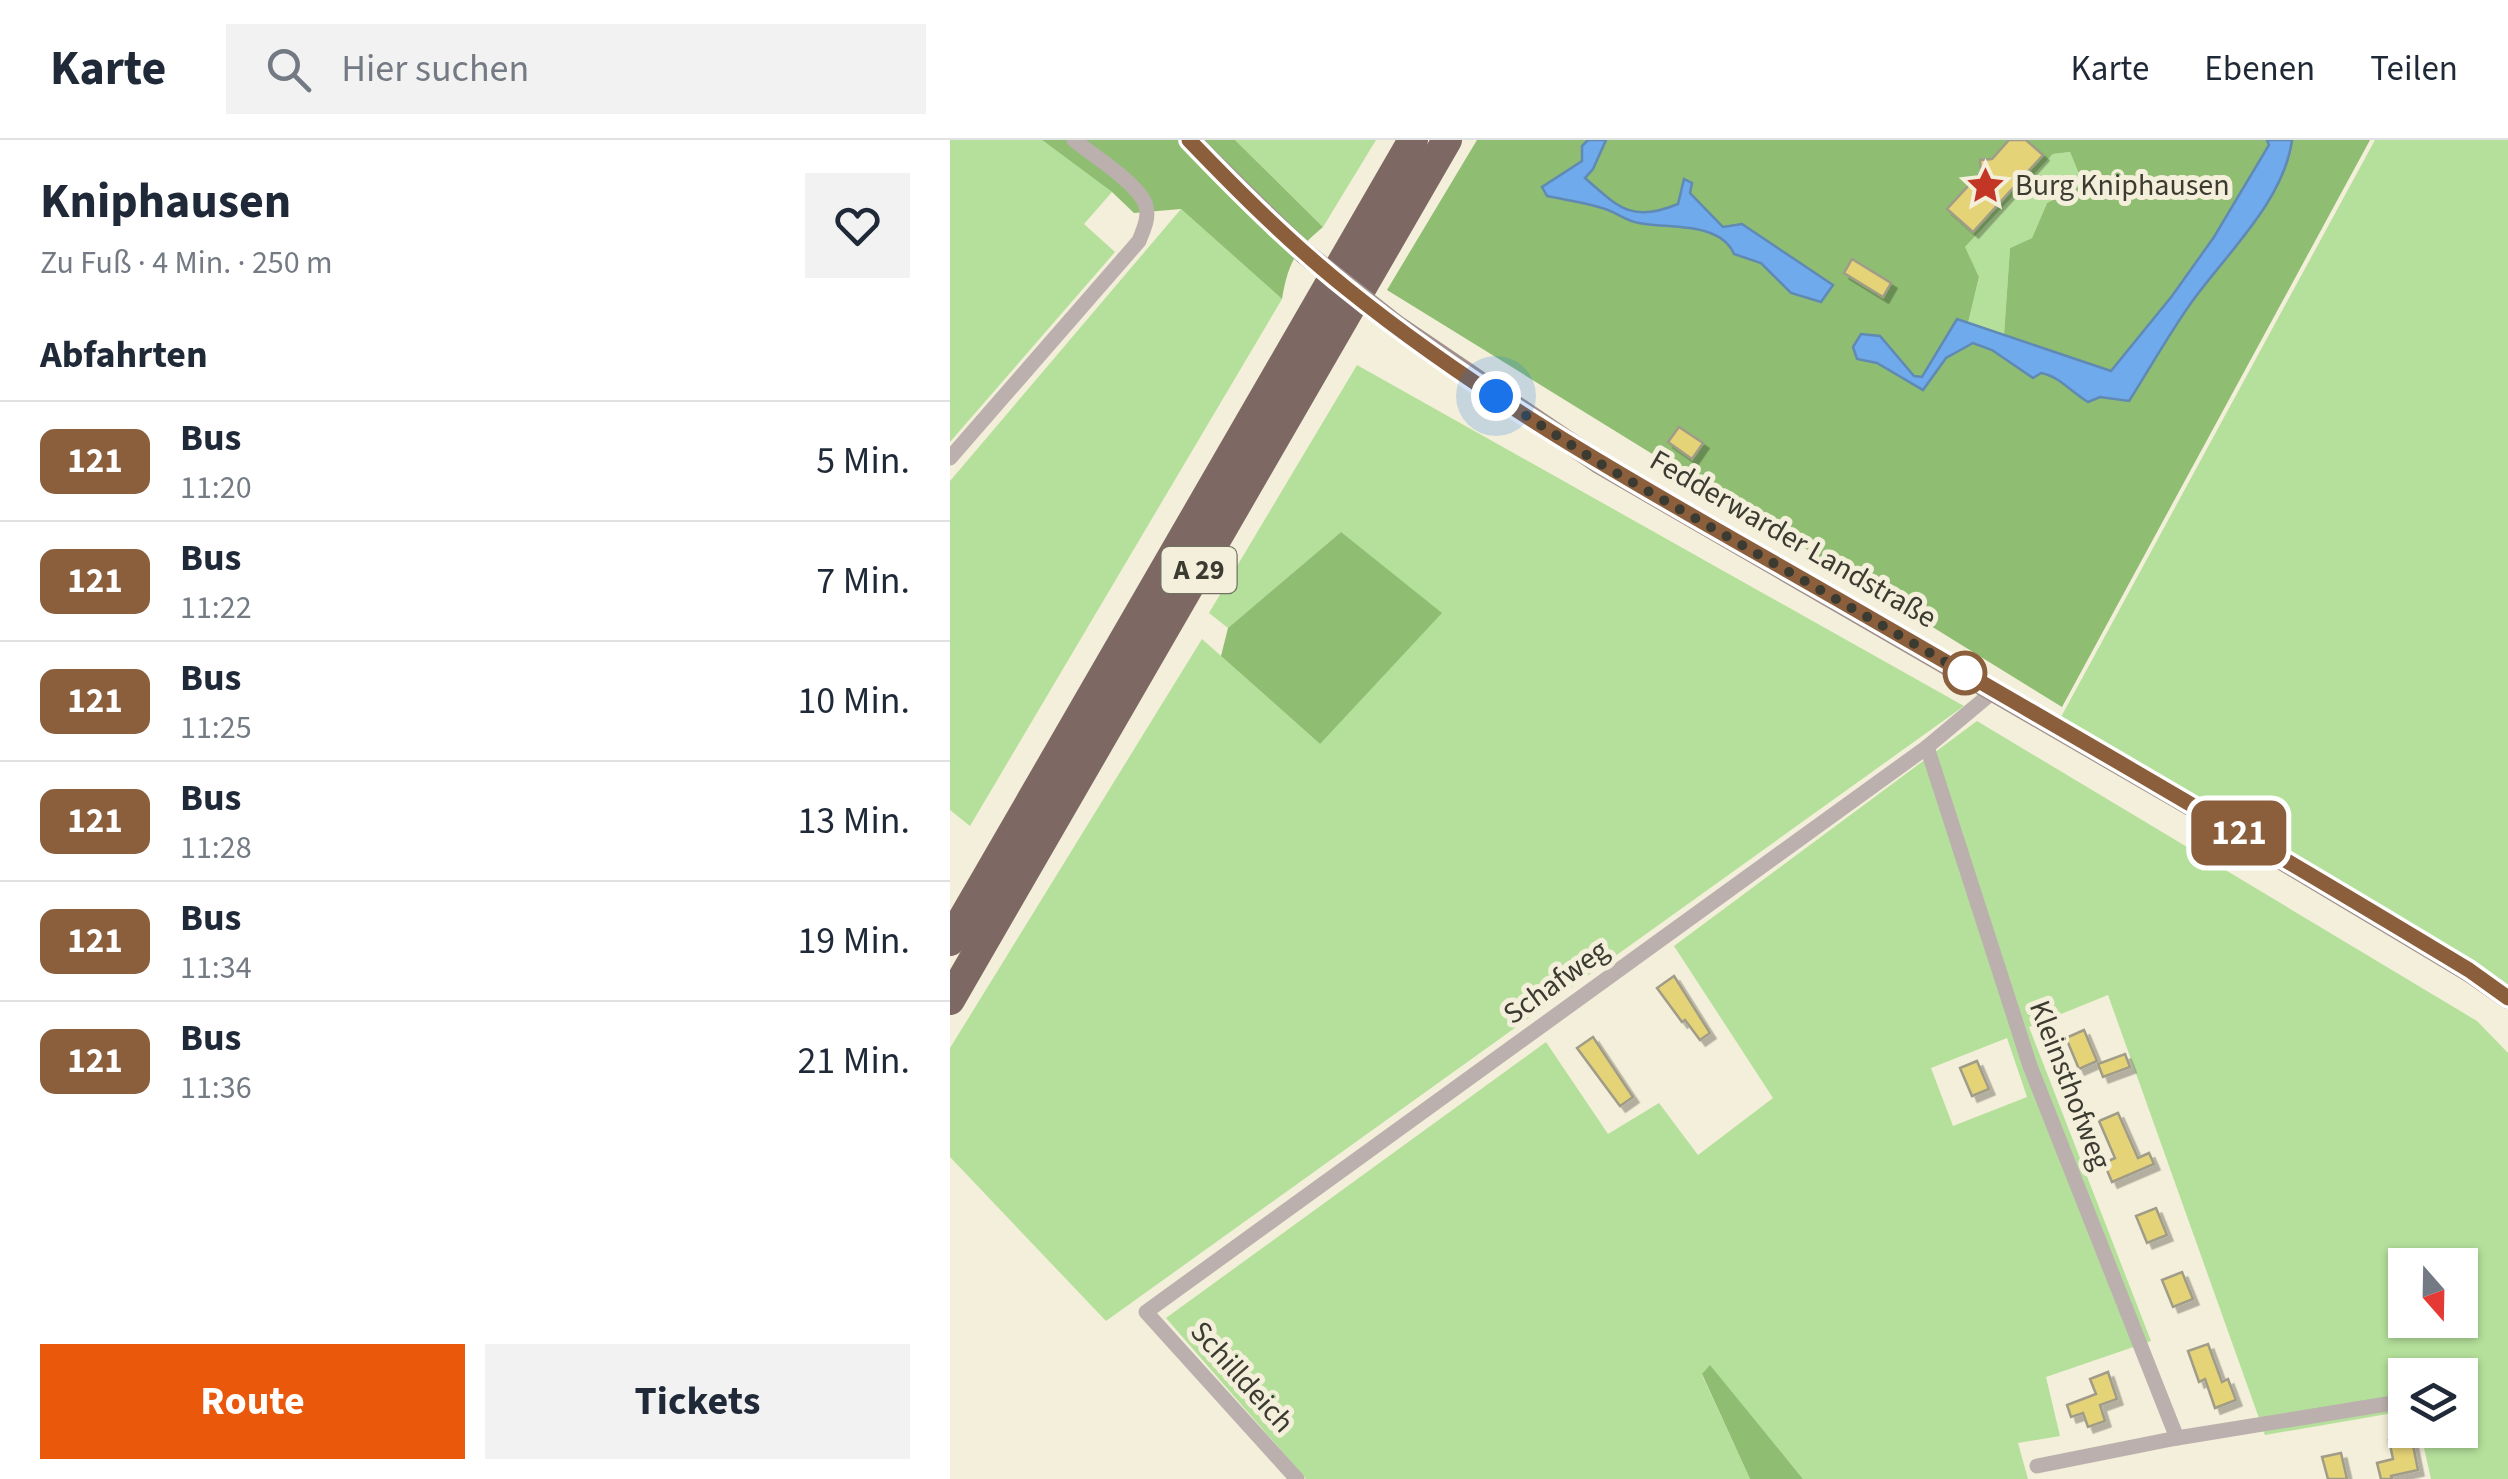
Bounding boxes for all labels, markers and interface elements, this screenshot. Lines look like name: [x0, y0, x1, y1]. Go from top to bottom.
search box: [226, 24, 926, 114]
text: Karte: [50, 35, 166, 103]
icon: search: [261, 42, 316, 97]
text: Hier suchen: [341, 42, 529, 96]
text: Karte: [2071, 44, 2149, 94]
text: Ebenen: [2204, 44, 2315, 94]
text: Teilen: [2370, 44, 2458, 94]
place icon: Burg Kniphausen: [1964, 164, 2006, 206]
place label: Burg Kniphausen: [2015, 164, 2230, 207]
text: Kniphausen: [40, 168, 291, 236]
button: heart: [805, 173, 910, 278]
text: Zu Fuß · 4 Min. · 250 m: [40, 240, 333, 286]
text: Abfahrten: [40, 328, 208, 382]
your location: [1471, 371, 1521, 421]
text: Bus: [180, 411, 241, 465]
text: 5 Min.: [816, 434, 910, 488]
text: 121: [67, 436, 123, 486]
street label: Fedderwarder Landstraße: [1642, 439, 1944, 639]
text: 11:20: [180, 465, 252, 511]
text: Bus: [180, 531, 241, 585]
road number: A 29: [1162, 547, 1236, 593]
text: 7 Min.: [816, 554, 910, 608]
text: 121: [67, 556, 123, 606]
text: 11:22: [180, 585, 252, 631]
text: Bus: [180, 651, 241, 705]
unlabelled marker: [1944, 652, 1986, 694]
text: 10 Min.: [797, 674, 910, 728]
text: 121: [67, 676, 123, 726]
text: 11:25: [180, 705, 252, 751]
text: Bus: [180, 771, 241, 825]
text: 13 Min.: [797, 794, 910, 848]
text: 121: [67, 796, 123, 846]
line badge: 121: [2182, 800, 2296, 866]
text: 121: [2211, 808, 2267, 858]
text: 11:28: [180, 825, 252, 871]
text: Bus: [180, 891, 241, 945]
text: 19 Min.: [797, 914, 910, 968]
text: 121: [67, 916, 123, 966]
street label: Schafweg: [1494, 929, 1618, 1035]
text: 11:34: [180, 945, 252, 991]
street label: Kleinsthofweg: [2018, 994, 2122, 1176]
text: Bus: [180, 1011, 241, 1065]
text: 21 Min.: [797, 1034, 910, 1088]
text: 121: [67, 1036, 123, 1086]
text: 11:36: [180, 1065, 252, 1111]
north arrow: [2388, 1248, 2478, 1338]
map controls: [2388, 1248, 2478, 1448]
street label: Schilldeich: [1180, 1311, 1304, 1443]
button: Route: [40, 1344, 465, 1459]
button: Tickets: [485, 1344, 910, 1459]
button: layers: [2388, 1358, 2478, 1448]

